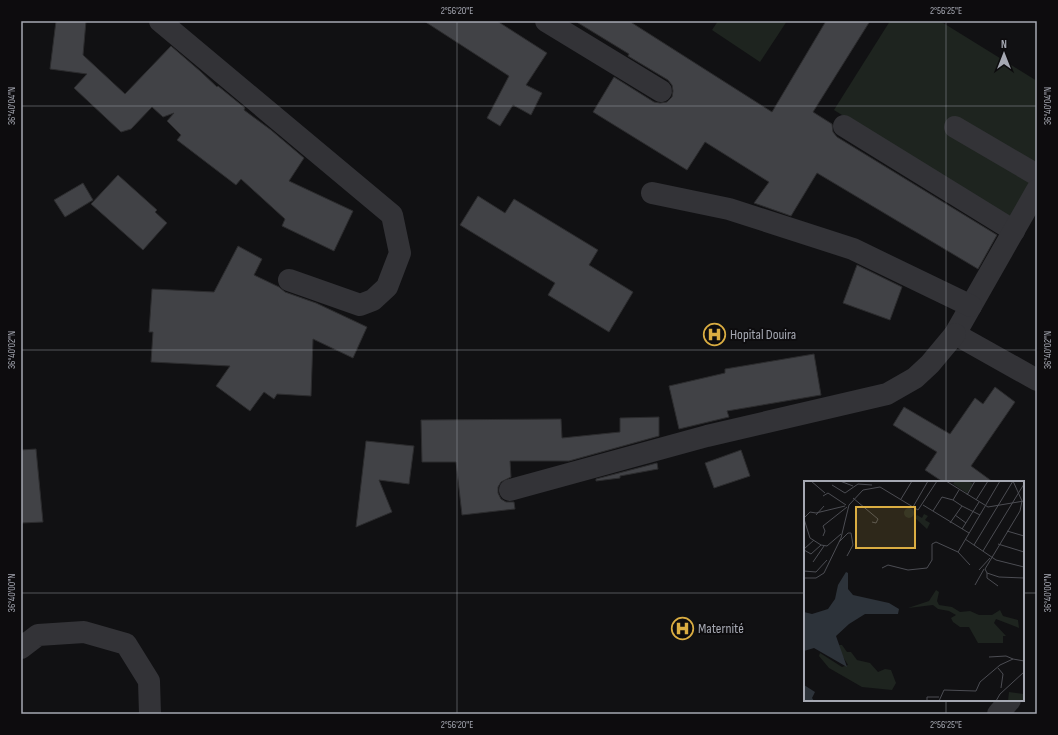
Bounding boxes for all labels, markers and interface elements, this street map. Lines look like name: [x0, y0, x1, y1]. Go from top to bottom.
text: 2°56'20"E: [441, 5, 473, 17]
text: 2°56'25"E: [930, 5, 962, 17]
north arrow: [984, 34, 1024, 74]
text: N: [1001, 38, 1007, 51]
text: 36°40'04"N: [6, 87, 18, 125]
text: 36°40'04"N: [1042, 87, 1054, 125]
hospital icon: Hopital Douira: [702, 321, 728, 347]
place label: Hopital Douira: [730, 326, 796, 343]
text: 36°40'02"N: [6, 331, 18, 369]
text: 36°40'02"N: [1042, 331, 1054, 369]
inset map: [804, 481, 1024, 701]
text: 36°40'00"N: [6, 574, 18, 612]
text: 36°40'00"N: [1042, 574, 1054, 612]
hospital icon: Maternité: [670, 615, 696, 641]
place label: Maternité: [698, 620, 744, 637]
text: 2°56'20"E: [441, 719, 473, 731]
text: 2°56'25"E: [930, 719, 962, 731]

